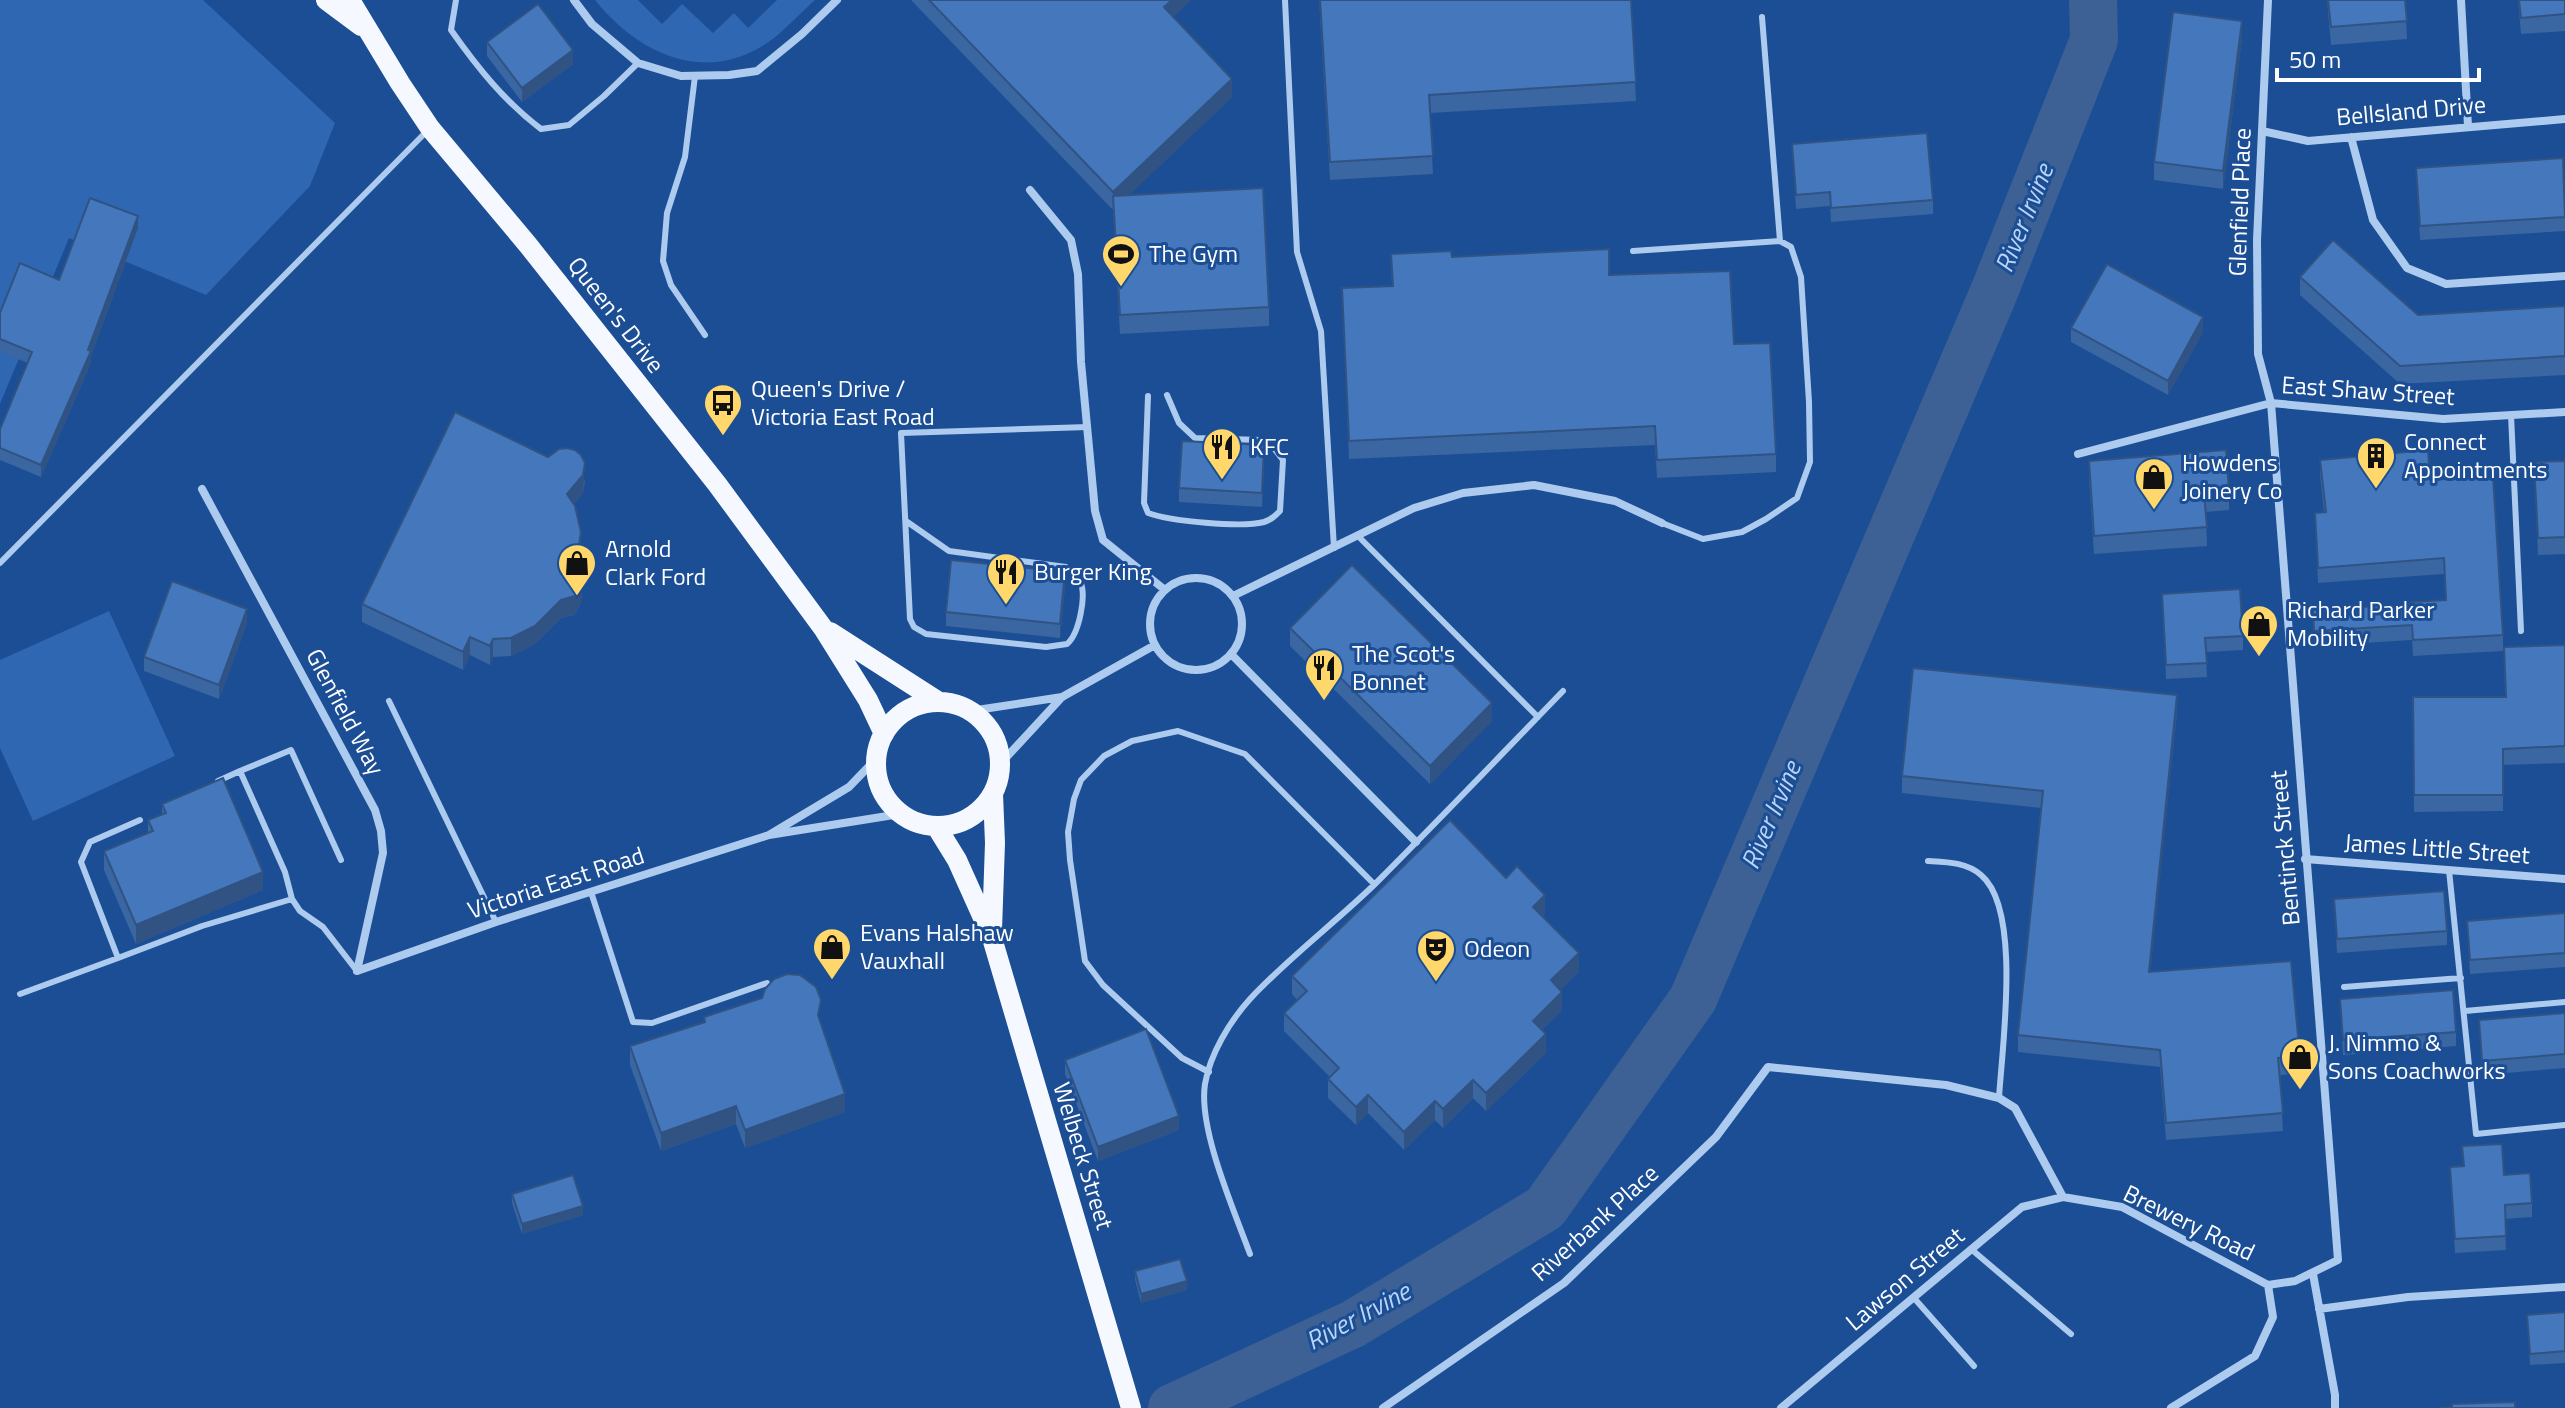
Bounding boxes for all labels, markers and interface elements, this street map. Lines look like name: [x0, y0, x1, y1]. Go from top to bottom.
scale bar: [2277, 32, 2479, 82]
text: 50 m: [2289, 41, 2341, 77]
street label: Bellsland Drive: [2335, 86, 2487, 134]
street label: Glenfield Place: [2218, 127, 2260, 277]
water label: River Irvine: [1984, 156, 2064, 278]
sports icon: The Gym: [1100, 233, 1142, 288]
place label: The Gym: [1149, 235, 1238, 271]
street label: Queen's Drive: [560, 248, 674, 380]
street label: East Shaw Street: [2280, 366, 2456, 414]
place label: Queen's Drive / Victoria East Road: [751, 370, 935, 434]
bus stop icon: Queen's Drive / Victoria East Road: [702, 382, 744, 437]
place label: Connect Appointments: [2404, 423, 2547, 487]
restaurant icon: KFC: [1201, 426, 1243, 481]
place label: KFC: [1250, 428, 1289, 464]
building icon: Connect Appointments: [2355, 435, 2397, 490]
place label: Howdens Joinery Co: [2182, 444, 2282, 508]
shop icon: Howdens Joinery Co: [2133, 456, 2175, 511]
place label: Arnold Clark Ford: [605, 530, 706, 594]
shop icon: Arnold Clark Ford: [556, 542, 598, 597]
restaurant icon: Burger King: [985, 551, 1027, 606]
place label: Burger King: [1034, 553, 1152, 589]
place label: Richard Parker Mobility: [2287, 591, 2434, 655]
shop icon: Richard Parker Mobility: [2238, 603, 2280, 658]
place label: The Scot's Bonnet: [1352, 635, 1455, 699]
street label: Glenfield Way: [297, 642, 394, 782]
restaurant icon: The Scot's Bonnet: [1303, 647, 1345, 702]
water label: River Irvine: [1730, 753, 1811, 875]
street label: Bentinck Street: [2259, 769, 2309, 927]
street label: James Little Street: [2343, 824, 2532, 872]
street label: Victoria East Road: [463, 837, 649, 928]
place label: Evans Halshaw Vauxhall: [860, 914, 1014, 978]
shop icon: Evans Halshaw Vauxhall: [811, 926, 853, 981]
theatre icon: Odeon: [1415, 928, 1457, 983]
place label: Odeon: [1464, 930, 1530, 966]
place label: J. Nimmo & Sons Coachworks: [2328, 1024, 2506, 1088]
shop icon: J. Nimmo & Sons Coachworks: [2279, 1036, 2321, 1091]
street label: Welbeck Street: [1044, 1078, 1124, 1234]
street label: Riverbank Place: [1523, 1155, 1666, 1289]
street label: Brewery Road: [2118, 1175, 2261, 1269]
street label: Lawson Street: [1837, 1217, 1972, 1339]
water label: River Irvine: [1298, 1271, 1419, 1359]

